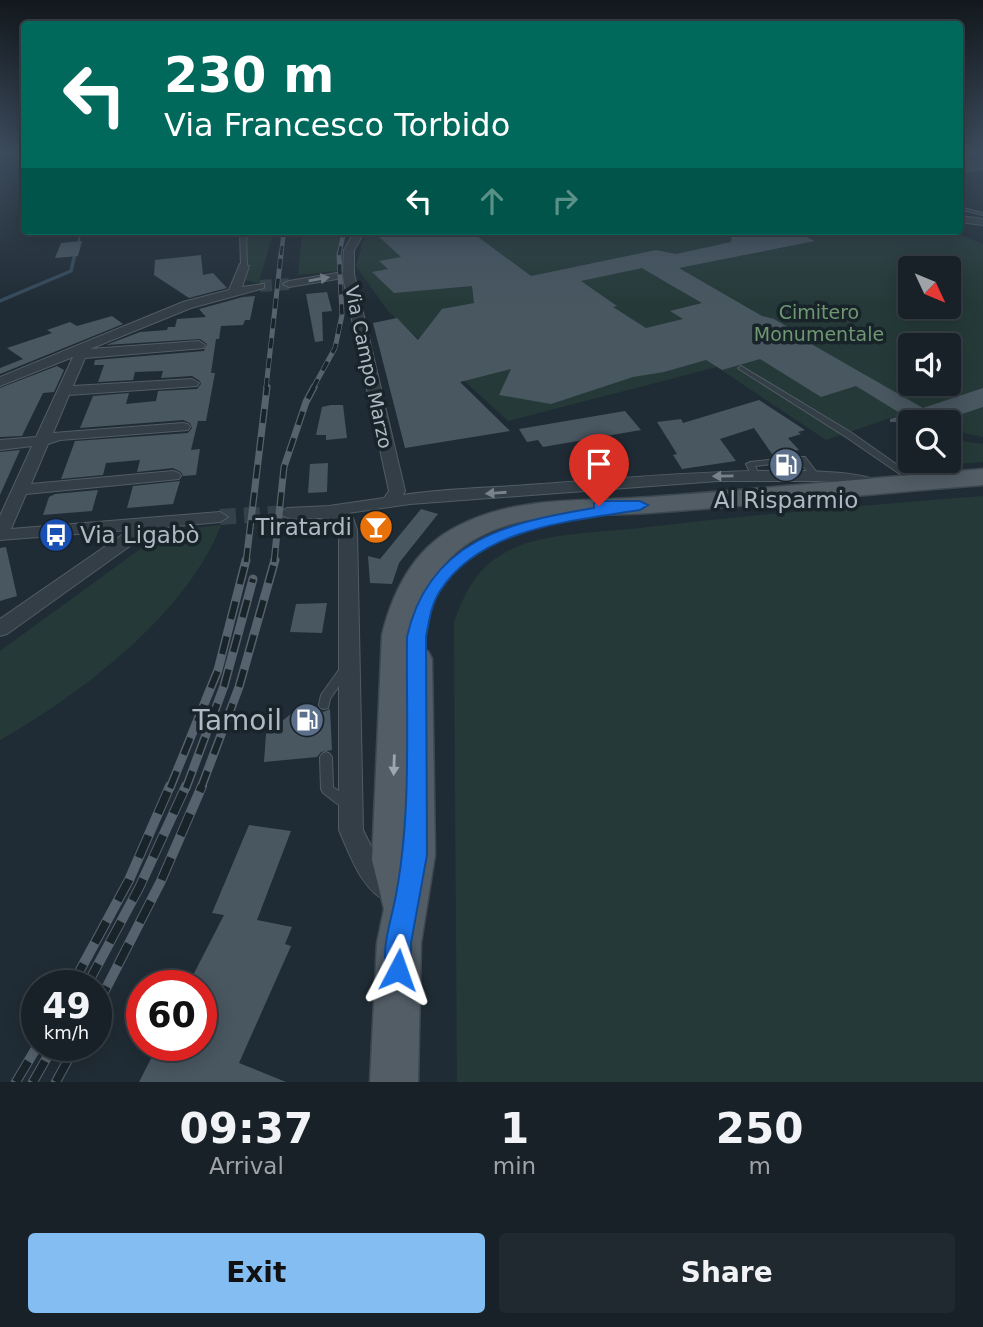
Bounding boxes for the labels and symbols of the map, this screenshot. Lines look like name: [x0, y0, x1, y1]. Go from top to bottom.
north arrow: [898, 256, 961, 318]
one-way arrow: [308, 273, 330, 284]
street label: Via Campo Marzo: [341, 283, 397, 451]
park label: Cimitero Monumentale: [754, 301, 884, 345]
pin: [569, 434, 629, 506]
fuel station icon: Al Risparmio: [767, 446, 805, 484]
one-way arrow: [711, 470, 733, 482]
place label: Al Risparmio: [714, 487, 858, 513]
one-way arrow: [485, 488, 507, 499]
bar icon: Tiratardi: [357, 508, 395, 546]
place label: Tiratardi: [255, 514, 352, 540]
bus stop icon: Via Ligabò: [37, 516, 75, 554]
place label: Via Ligabò: [80, 522, 200, 548]
fuel station icon: Tamoil: [288, 701, 326, 739]
place label: Tamoil: [191, 704, 282, 737]
one-way arrow: [389, 754, 400, 776]
position arrow: [361, 933, 435, 1007]
speed limit sign: 60: [126, 970, 217, 1061]

